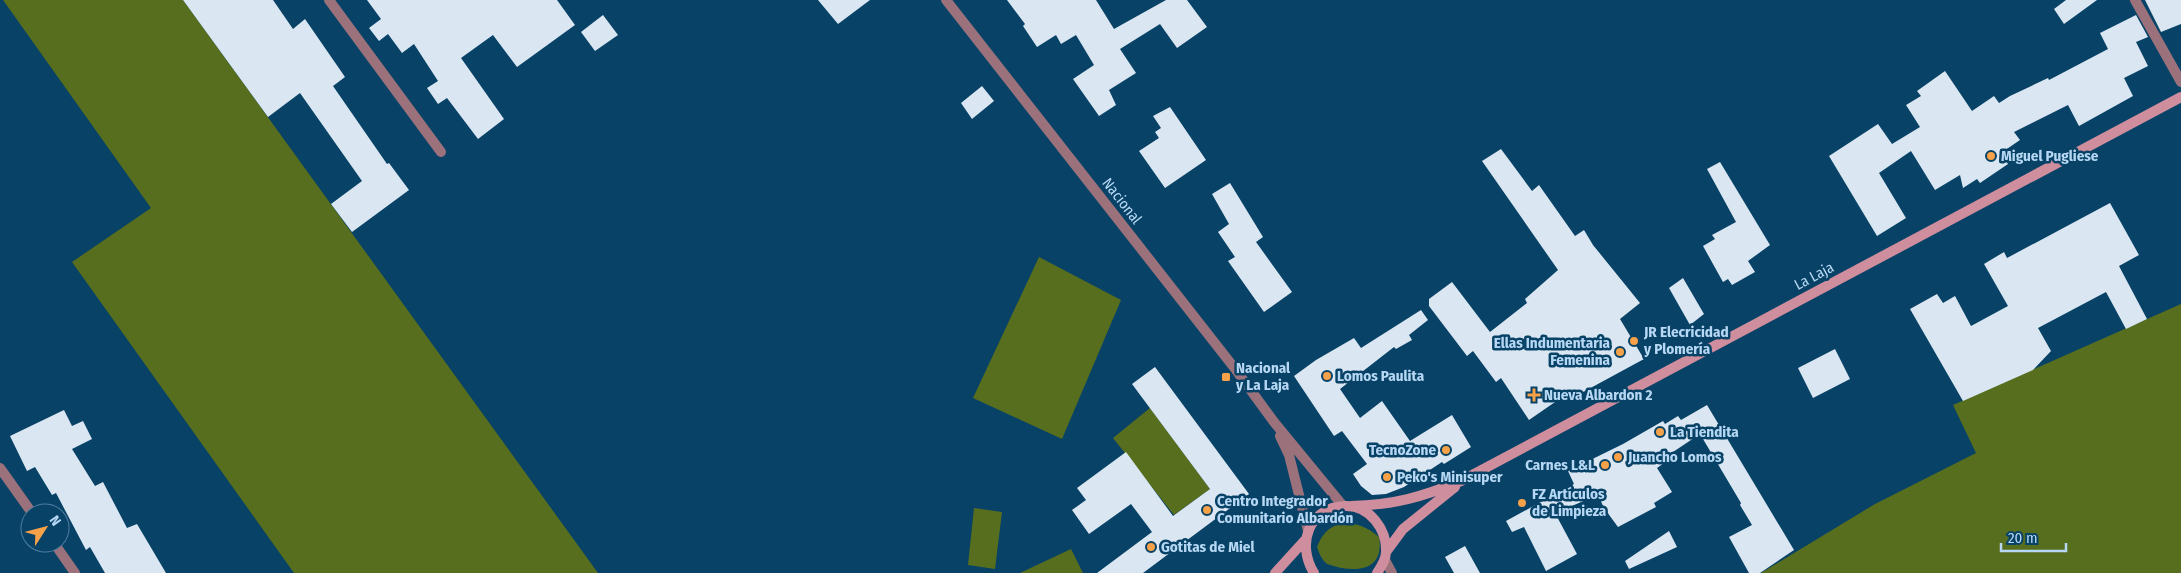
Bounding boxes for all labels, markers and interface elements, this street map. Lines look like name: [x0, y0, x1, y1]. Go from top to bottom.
place label: Miguel Pugliese: [2001, 147, 2099, 165]
marker: Miguel Pugliese: [1985, 150, 1997, 162]
street label: Nacional: [1098, 174, 1146, 228]
street label: La Laja: [1791, 258, 1837, 294]
place label: JR Elecricidad y Plomería: [1643, 323, 1729, 358]
place label: Ellas Indumentaria Femenina: [1494, 334, 1611, 369]
marker: JR Elecricidad y Plomería: [1628, 335, 1640, 347]
marker: Ellas Indumentaria Femenina: [1614, 346, 1626, 358]
place label: Nacional y La Laja: [1235, 359, 1291, 394]
place label: Lomos Paulita: [1337, 367, 1425, 385]
marker: Lomos Paulita: [1321, 370, 1333, 382]
marker: Nacional y La Laja: [1220, 371, 1232, 383]
place label: Nueva Albardon 2: [1544, 386, 1653, 404]
marker: Nueva Albardon 2: [1528, 389, 1540, 401]
place label: La Tiendita: [1670, 423, 1739, 441]
marker: La Tiendita: [1654, 426, 1666, 438]
place label: TecnoZone: [1369, 441, 1436, 459]
marker: TecnoZone: [1440, 444, 1452, 456]
place label: Juancho Lomos: [1627, 448, 1722, 466]
marker: Juancho Lomos: [1612, 451, 1624, 463]
place label: Carnes L&L: [1525, 456, 1595, 474]
marker: Carnes L&L: [1599, 459, 1611, 471]
place label: Peko's Minisuper: [1397, 468, 1503, 486]
marker: Peko's Minisuper: [1381, 471, 1393, 483]
place label: FZ Artículos de Limpieza: [1532, 485, 1607, 520]
place label: Centro Integrador Comunitario Albardón: [1217, 492, 1354, 527]
marker: FZ Artículos de Limpieza: [1516, 497, 1528, 509]
north arrow: [20, 503, 70, 553]
marker: Centro Integrador Comunitario Albardón: [1201, 504, 1213, 516]
text: N: [46, 512, 64, 529]
scale bar: [2001, 520, 2066, 552]
text: 20 m: [2008, 529, 2038, 547]
place label: Gotitas de Miel: [1161, 538, 1255, 556]
marker: Gotitas de Miel: [1145, 541, 1157, 553]

